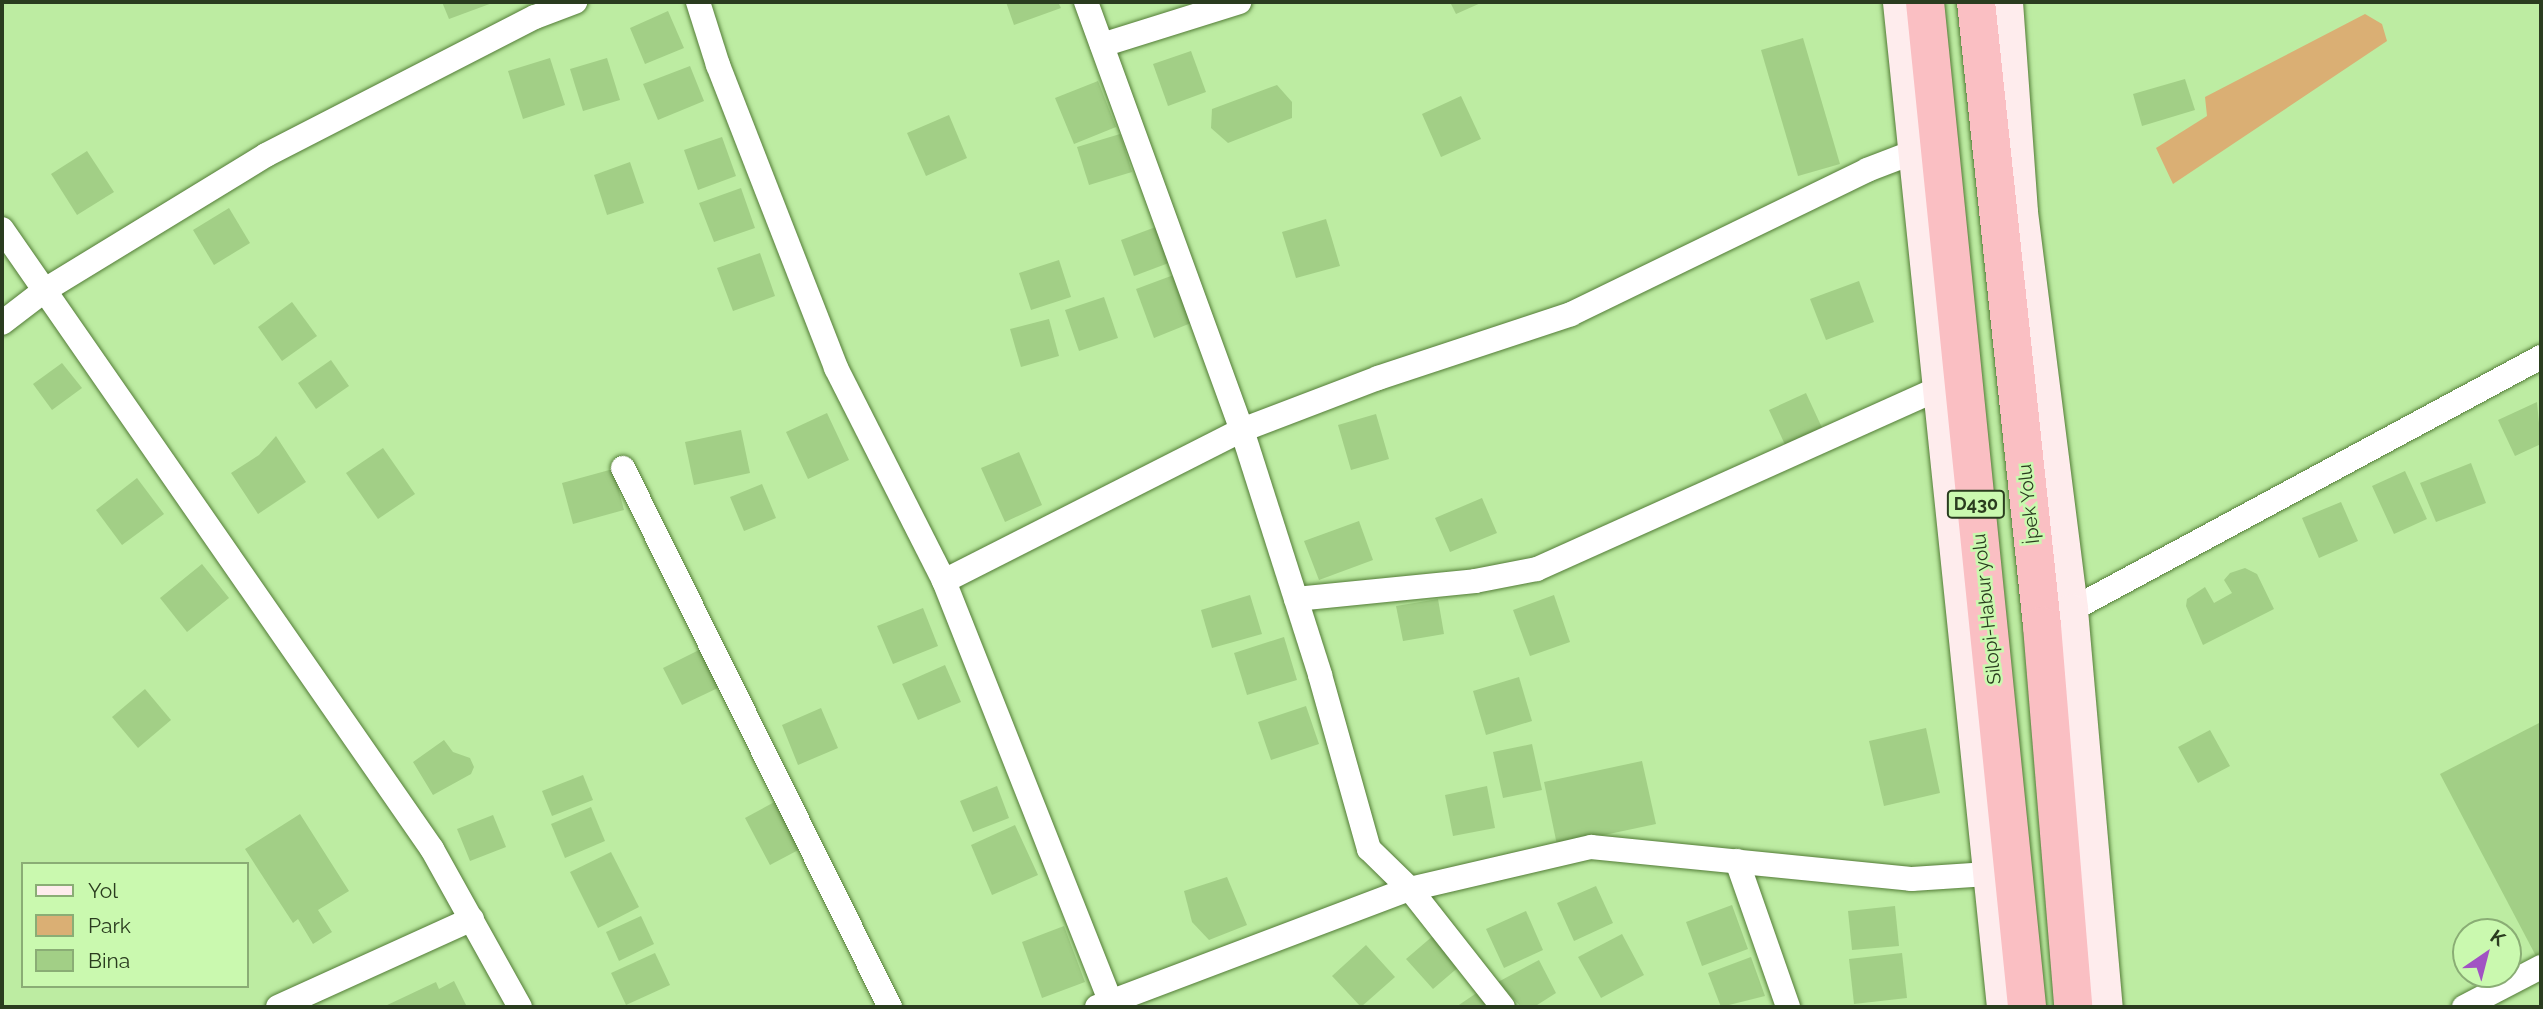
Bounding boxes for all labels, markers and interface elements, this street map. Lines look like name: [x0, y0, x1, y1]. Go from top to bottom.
street label: İpek Yolu: [2013, 463, 2045, 545]
road number: D430: [1946, 490, 2006, 518]
street label: Silopi-Habur yolu: [1968, 532, 2006, 686]
legend: [21, 862, 248, 988]
text: Yol: [88, 878, 118, 903]
text: Park: [88, 913, 131, 938]
north arrow: [2452, 918, 2522, 988]
text: K: [2486, 925, 2509, 950]
text: Bina: [88, 948, 130, 973]

